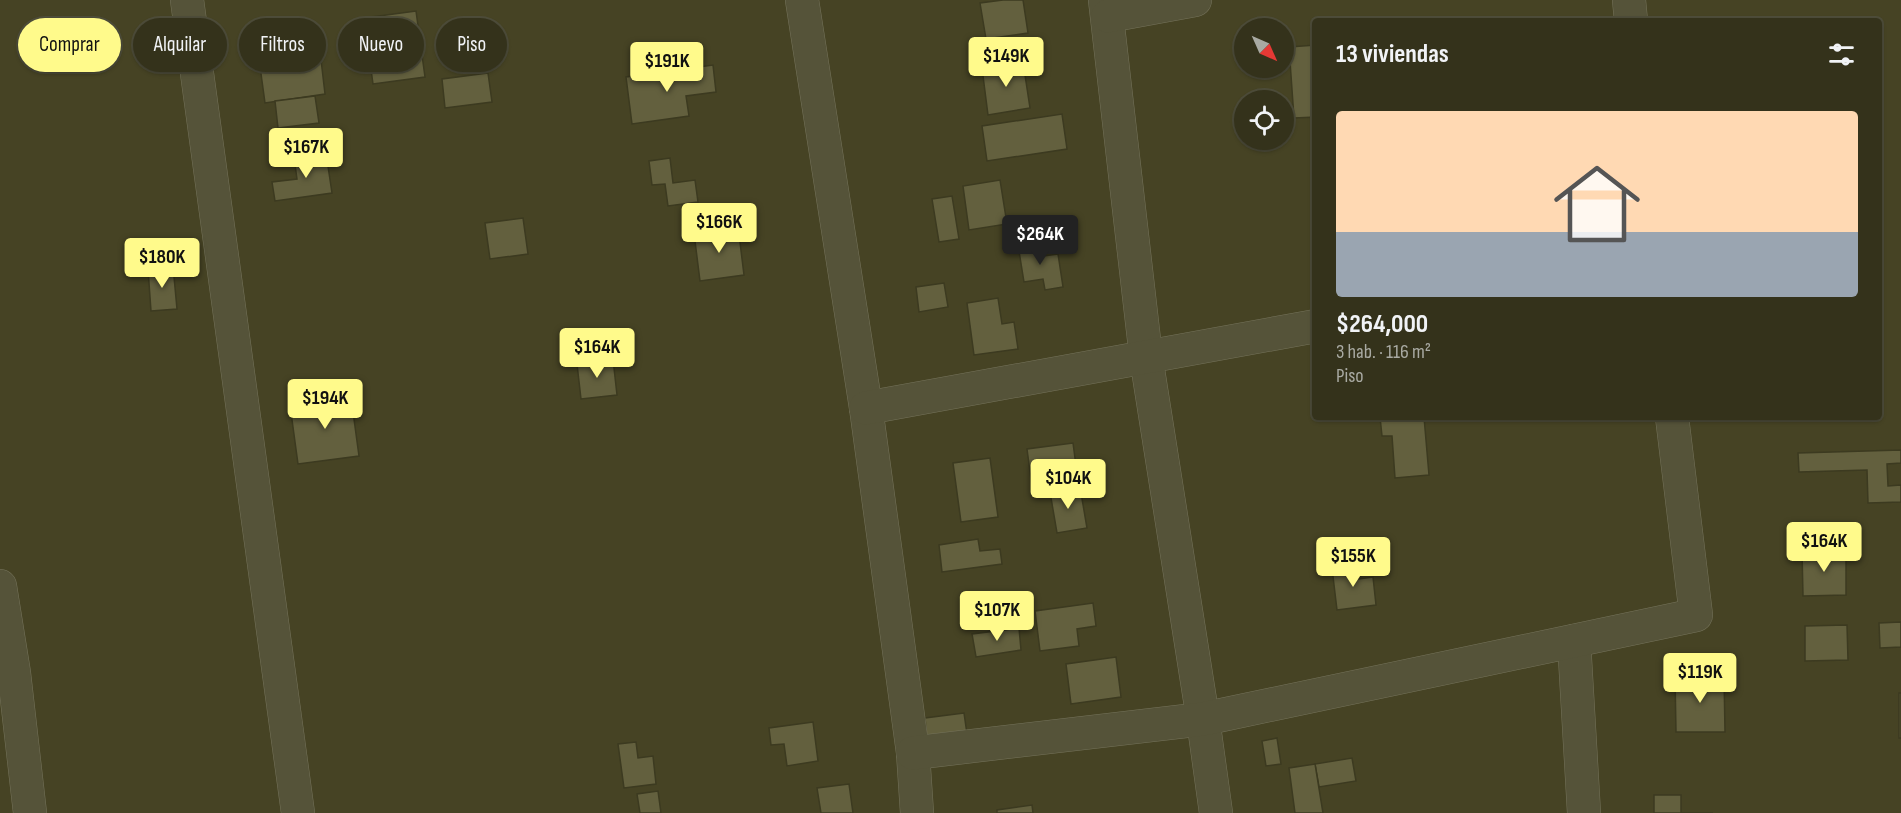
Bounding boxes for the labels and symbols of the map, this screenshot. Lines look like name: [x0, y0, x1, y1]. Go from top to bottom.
north arrow: [1234, 18, 1294, 78]
pin: $149K: [964, 37, 1048, 88]
pin: $191K: [625, 42, 709, 93]
pin: $167K: [264, 128, 348, 179]
pin: $166K: [677, 203, 761, 254]
pin: $264K: [998, 215, 1082, 266]
pin: $180K: [120, 238, 204, 289]
pin: $164K: [555, 328, 639, 379]
pin: $194K: [283, 379, 367, 430]
pin: $104K: [1026, 459, 1110, 510]
pin: $164K: [1782, 522, 1866, 573]
pin: $155K: [1311, 537, 1395, 588]
pin: $107K: [955, 591, 1039, 642]
pin: $119K: [1658, 653, 1742, 704]

